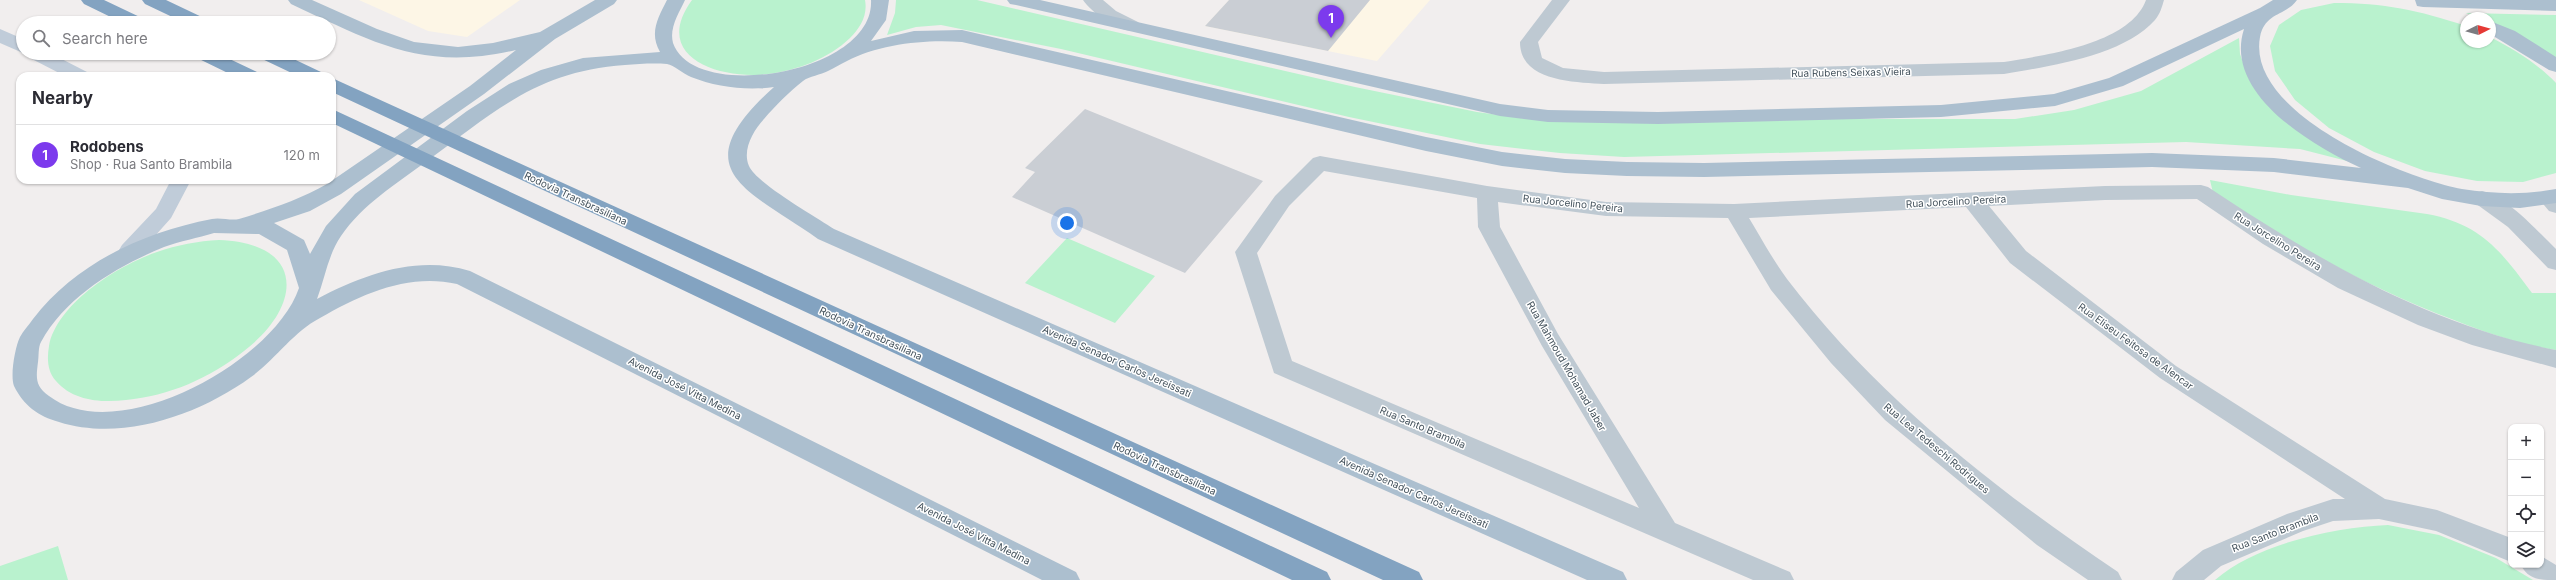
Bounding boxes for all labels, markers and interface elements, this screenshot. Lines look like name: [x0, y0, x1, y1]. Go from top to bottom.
pin: 1: [1318, 5, 1344, 38]
north arrow: [2460, 12, 2496, 48]
search box: [16, 16, 336, 60]
icon: search: [30, 27, 52, 49]
text: Search here: [62, 29, 148, 48]
street label: Rua Rubens Seixas Vieira: [1791, 65, 1911, 79]
text: Nearby: [32, 88, 93, 108]
text: Rodobens: [70, 137, 144, 156]
text: 1: [42, 147, 48, 163]
text: 120 m: [284, 147, 320, 163]
text: Shop · Rua Santo Brambila: [70, 156, 232, 172]
street label: Rodovia Transbrasiliana: [523, 169, 629, 227]
street label: Rua Jorcelino Pereira: [1522, 192, 1624, 214]
street label: Rua Jorcelino Pereira: [1905, 192, 2007, 210]
street label: Rua Jorcelino Pereira: [2232, 209, 2324, 273]
your location: [1057, 213, 1077, 233]
street label: Rua Mahmoud Mohamad Jaber: [1525, 299, 1609, 433]
street label: Rua Eliseu Feitosa de Alencar: [2076, 300, 2196, 392]
street label: Rodovia Transbrasiliana: [818, 304, 924, 362]
street label: Avenida Senador Carlos Jereissati: [1041, 323, 1193, 399]
street label: Avenida José Vitta Medina: [627, 354, 743, 422]
street label: Rua Lea Tedeschi Rodrigues: [1882, 400, 1992, 496]
street label: Rua Santo Brambila: [1378, 404, 1468, 450]
map controls: [2508, 424, 2544, 568]
button: +: [2508, 424, 2544, 460]
street label: Rodovia Transbrasiliana: [1112, 439, 1218, 497]
street label: Avenida Senador Carlos Jereissati: [1338, 454, 1490, 530]
button: −: [2508, 460, 2544, 496]
button: locate: [2508, 496, 2544, 532]
street label: Avenida José Vitta Medina: [916, 499, 1032, 567]
street label: Rua Santo Brambila: [2230, 510, 2320, 554]
button: layers: [2508, 532, 2544, 568]

